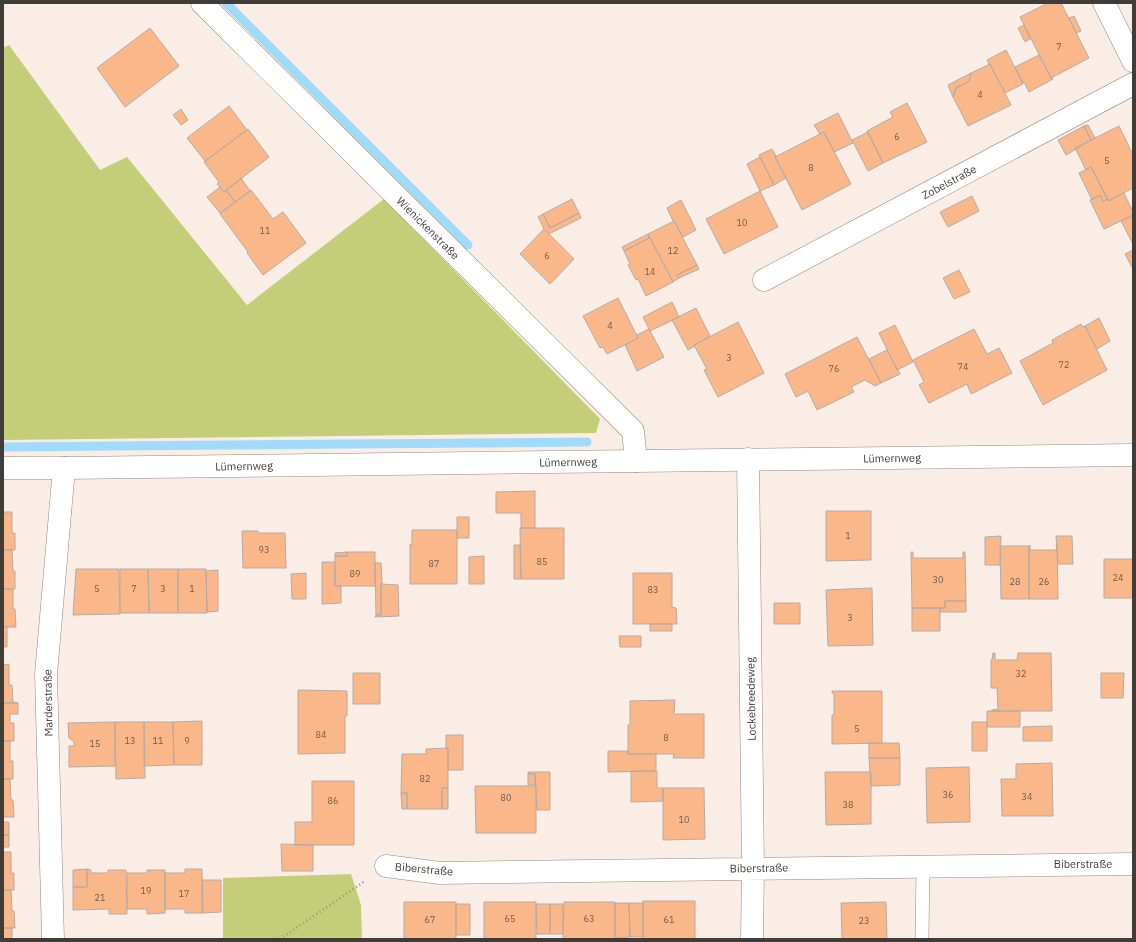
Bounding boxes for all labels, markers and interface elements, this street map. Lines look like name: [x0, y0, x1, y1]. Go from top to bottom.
house number: 7: [1056, 41, 1062, 52]
house number: 4: [977, 89, 983, 100]
house number: 6: [894, 131, 900, 142]
house number: 5: [1104, 155, 1110, 166]
house number: 8: [808, 162, 814, 173]
street label: Zobelstraße: [919, 162, 979, 202]
street label: Wienickenstraße: [394, 194, 462, 262]
house number: 10: [737, 217, 747, 228]
house number: 11: [260, 225, 270, 236]
house number: 12: [668, 245, 678, 256]
house number: 6: [544, 250, 550, 261]
house number: 14: [645, 266, 655, 277]
house number: 4: [607, 320, 613, 331]
house number: 3: [726, 352, 732, 363]
house number: 72: [1059, 359, 1069, 370]
house number: 74: [958, 361, 968, 372]
house number: 76: [829, 363, 839, 374]
street label: Lümernweg: [863, 450, 921, 466]
street label: Lümernweg: [539, 454, 597, 470]
street label: Lümernweg: [215, 458, 273, 474]
house number: 1: [845, 530, 851, 541]
house number: 93: [259, 544, 269, 555]
house number: 85: [537, 556, 547, 567]
house number: 87: [429, 558, 439, 569]
house number: 89: [350, 568, 360, 579]
house number: 24: [1113, 572, 1123, 583]
house number: 30: [933, 574, 943, 585]
house number: 28: [1010, 576, 1020, 587]
house number: 26: [1039, 576, 1049, 587]
house number: 5: [94, 583, 100, 594]
house number: 7: [131, 583, 137, 594]
house number: 3: [160, 583, 166, 594]
house number: 1: [189, 583, 195, 594]
house number: 83: [648, 584, 658, 595]
house number: 3: [847, 612, 853, 623]
street label: Lockebreedeweg: [743, 657, 759, 741]
house number: 32: [1016, 668, 1026, 679]
street label: Marderstraße: [40, 669, 56, 737]
house number: 5: [854, 723, 860, 734]
house number: 84: [316, 729, 326, 740]
house number: 8: [663, 732, 669, 743]
house number: 13: [125, 735, 135, 746]
house number: 11: [153, 735, 163, 746]
house number: 9: [184, 735, 190, 746]
house number: 15: [90, 738, 100, 749]
house number: 82: [420, 773, 430, 784]
house number: 36: [943, 789, 953, 800]
house number: 34: [1022, 791, 1032, 802]
house number: 80: [501, 792, 511, 803]
house number: 86: [328, 795, 338, 806]
house number: 38: [843, 799, 853, 810]
house number: 10: [679, 814, 689, 825]
street label: Biberstraße: [1054, 857, 1112, 871]
street label: Biberstraße: [394, 859, 454, 879]
street label: Biberstraße: [730, 860, 788, 876]
house number: 19: [141, 885, 151, 896]
house number: 17: [179, 888, 189, 899]
house number: 21: [95, 892, 105, 903]
house number: 65: [505, 913, 515, 924]
house number: 63: [584, 913, 594, 924]
house number: 67: [425, 914, 435, 925]
house number: 61: [664, 914, 674, 925]
house number: 23: [859, 915, 869, 926]

